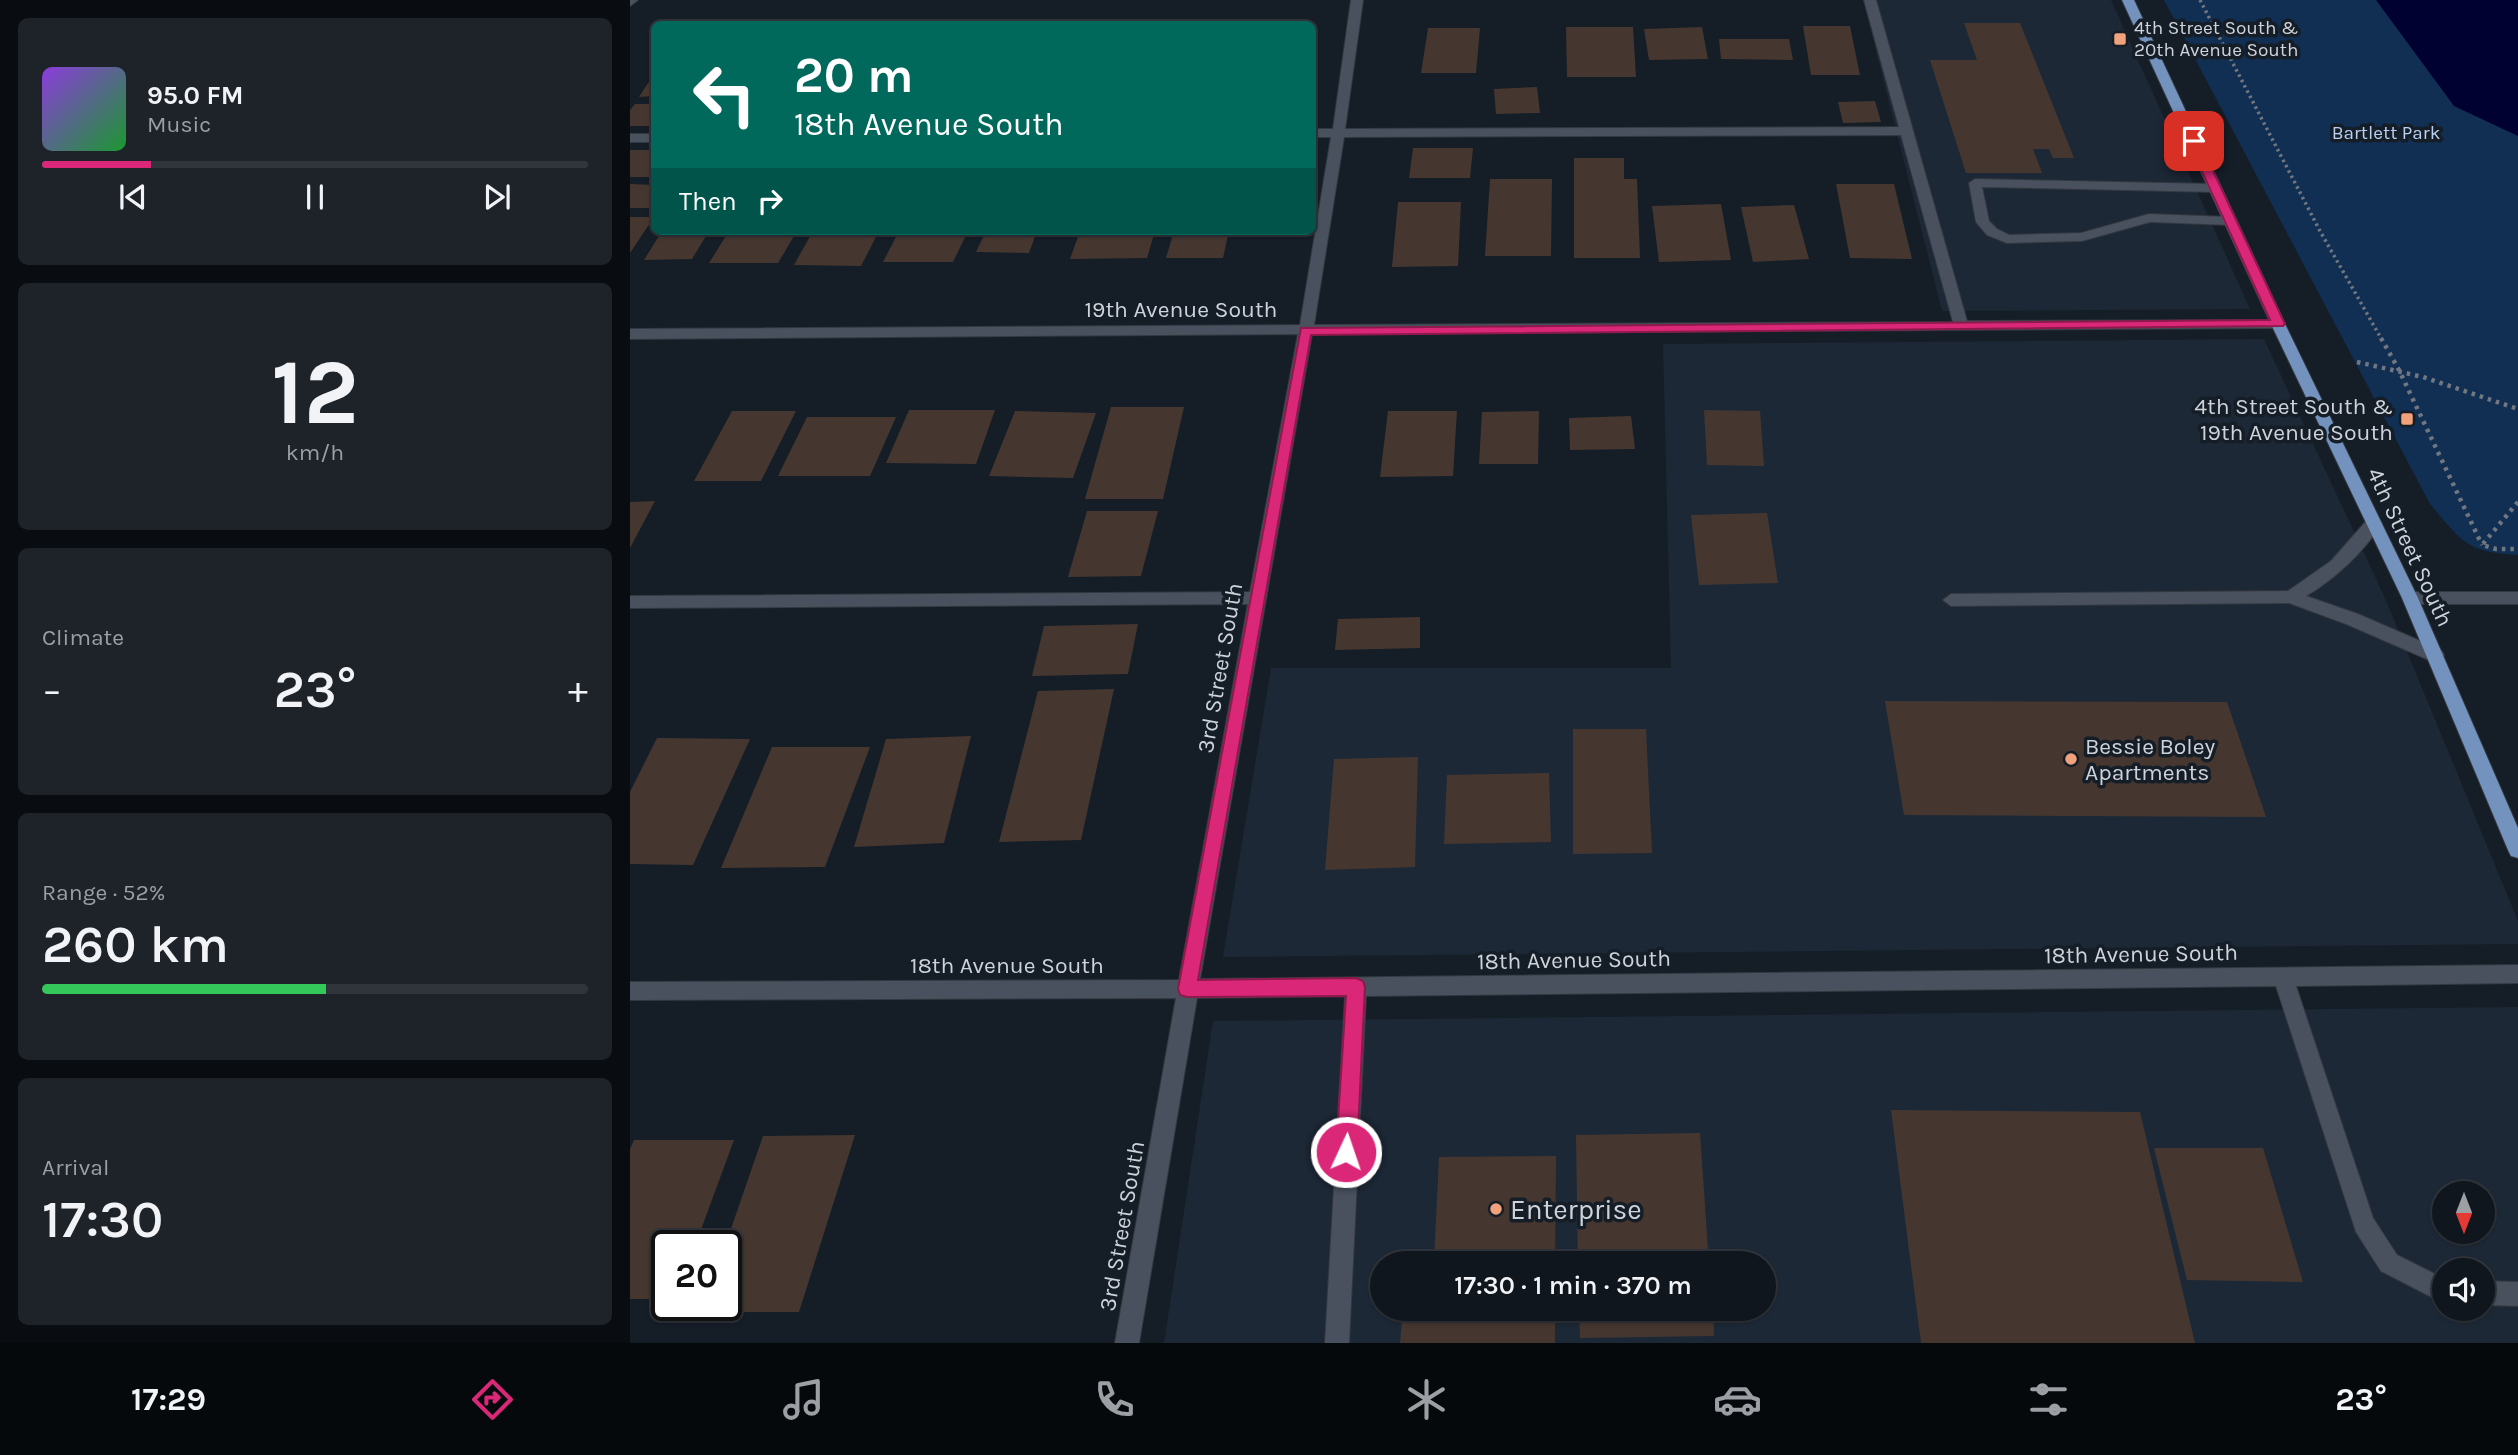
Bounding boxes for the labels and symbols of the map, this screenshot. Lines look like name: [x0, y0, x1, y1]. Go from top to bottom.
place label: 4th Street South & 20th Avenue South: [2134, 17, 2298, 61]
marker: 4th Street South & 20th Avenue South: [2112, 31, 2128, 47]
pin: [2164, 111, 2224, 171]
park label: Bartlett Park: [2332, 122, 2441, 144]
street label: 19th Avenue South: [1084, 296, 1278, 323]
place label: 4th Street South & 19th Avenue South: [2194, 393, 2393, 446]
marker: 4th Street South & 19th Avenue South: [2399, 411, 2415, 427]
street label: 4th Street South: [2361, 463, 2459, 631]
street label: 3rd Street South: [1192, 581, 1248, 755]
place label: Bessie Boley Apartments: [2085, 733, 2216, 786]
marker: Bessie Boley Apartments: [2063, 751, 2079, 767]
street label: 18th Avenue South: [2044, 939, 2238, 969]
street label: 18th Avenue South: [1477, 945, 1671, 975]
street label: 18th Avenue South: [910, 952, 1104, 979]
position arrow: [1309, 1115, 1383, 1189]
street label: 3rd Street South: [1094, 1139, 1150, 1313]
north arrow: [2432, 1181, 2496, 1244]
place label: Enterprise: [1510, 1193, 1642, 1226]
marker: Enterprise: [1488, 1201, 1504, 1217]
speed limit sign: 20: [651, 1230, 742, 1321]

